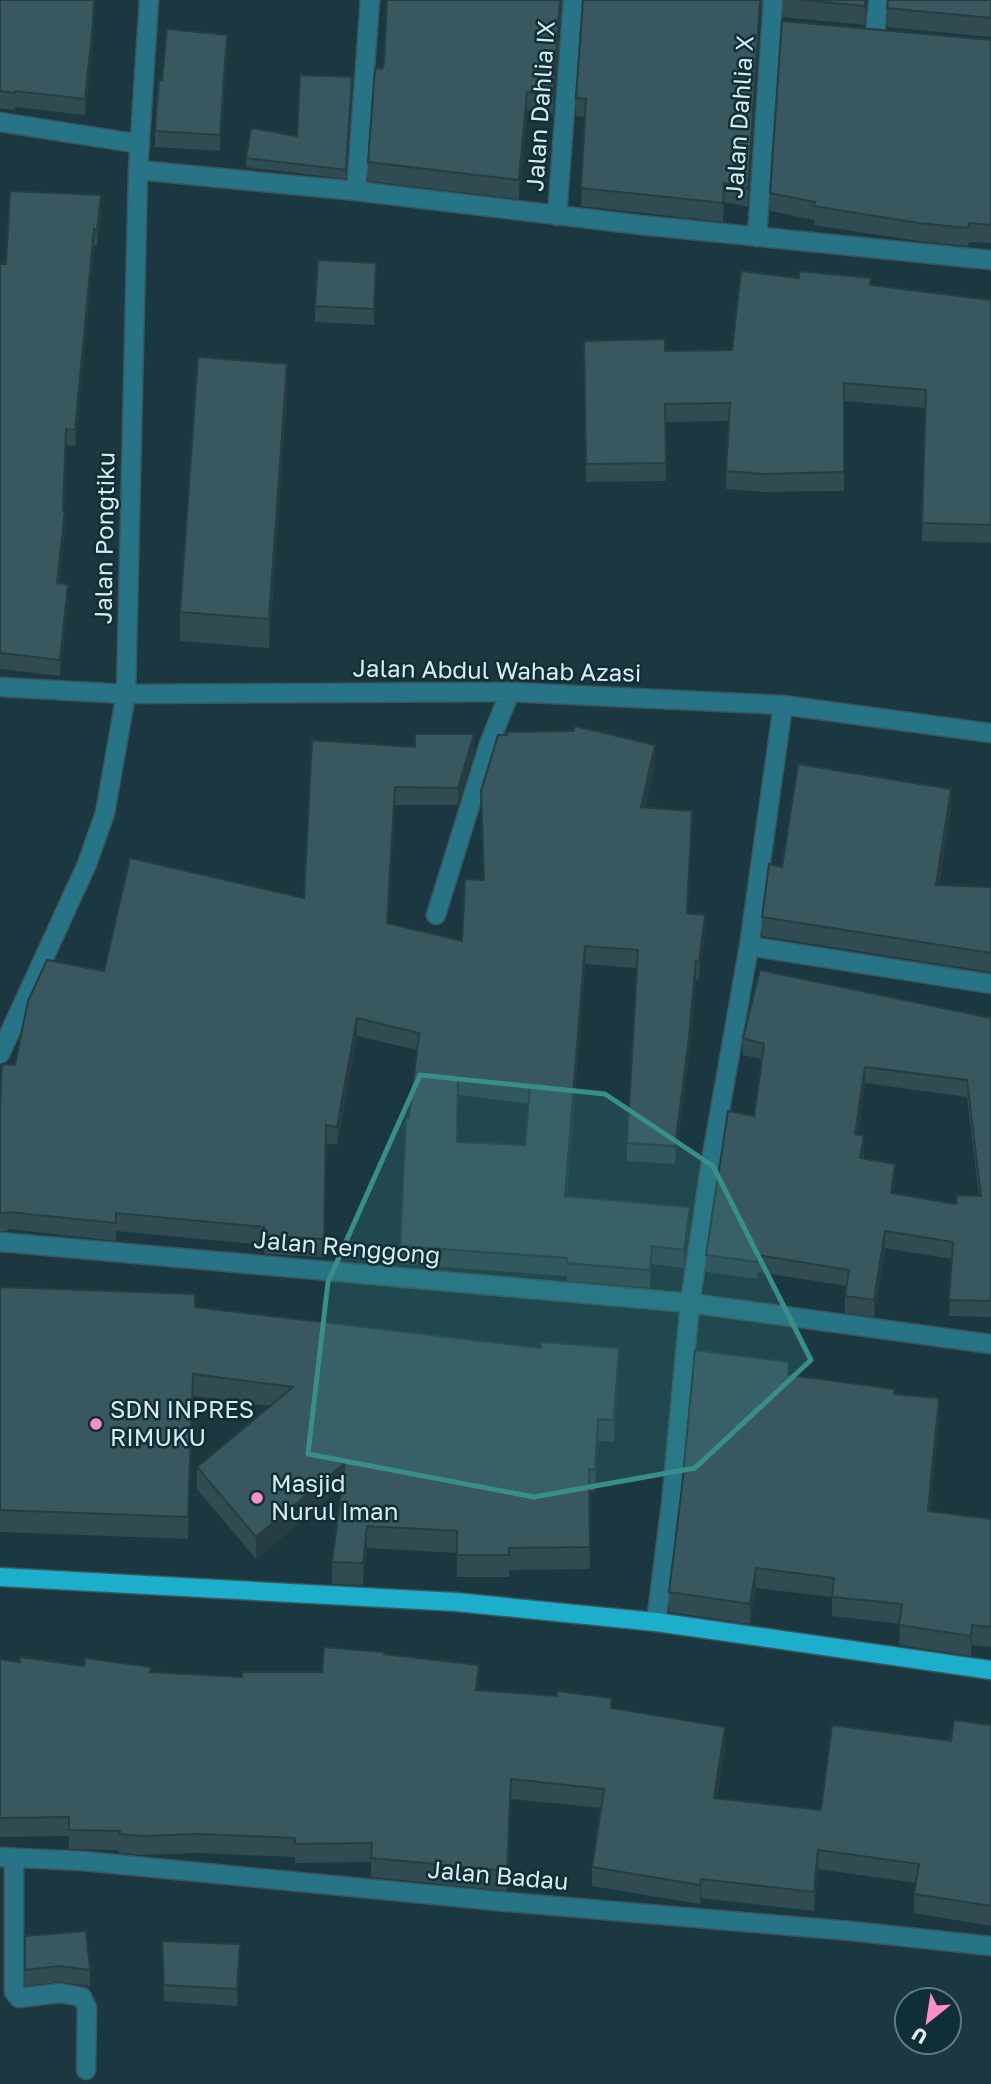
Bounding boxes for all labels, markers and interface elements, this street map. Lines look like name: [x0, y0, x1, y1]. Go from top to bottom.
street label: Jalan Dahlia IX: [519, 19, 560, 192]
street label: Jalan Dahlia X: [718, 34, 759, 199]
street label: Jalan Pongtiku: [87, 452, 120, 624]
street label: Jalan Abdul Wahab Azasi: [352, 652, 642, 687]
street label: Jalan Renggong: [253, 1224, 442, 1269]
place label: SDN INPRES RIMUKU: [110, 1394, 254, 1451]
marker: SDN INPRES RIMUKU: [88, 1416, 104, 1432]
place label: Masjid Nurul Iman: [271, 1468, 398, 1525]
marker: Masjid Nurul Iman: [249, 1490, 265, 1506]
street label: Jalan Badau: [426, 1854, 570, 1895]
north arrow: [893, 1986, 963, 2056]
text: U: [907, 2023, 931, 2050]

